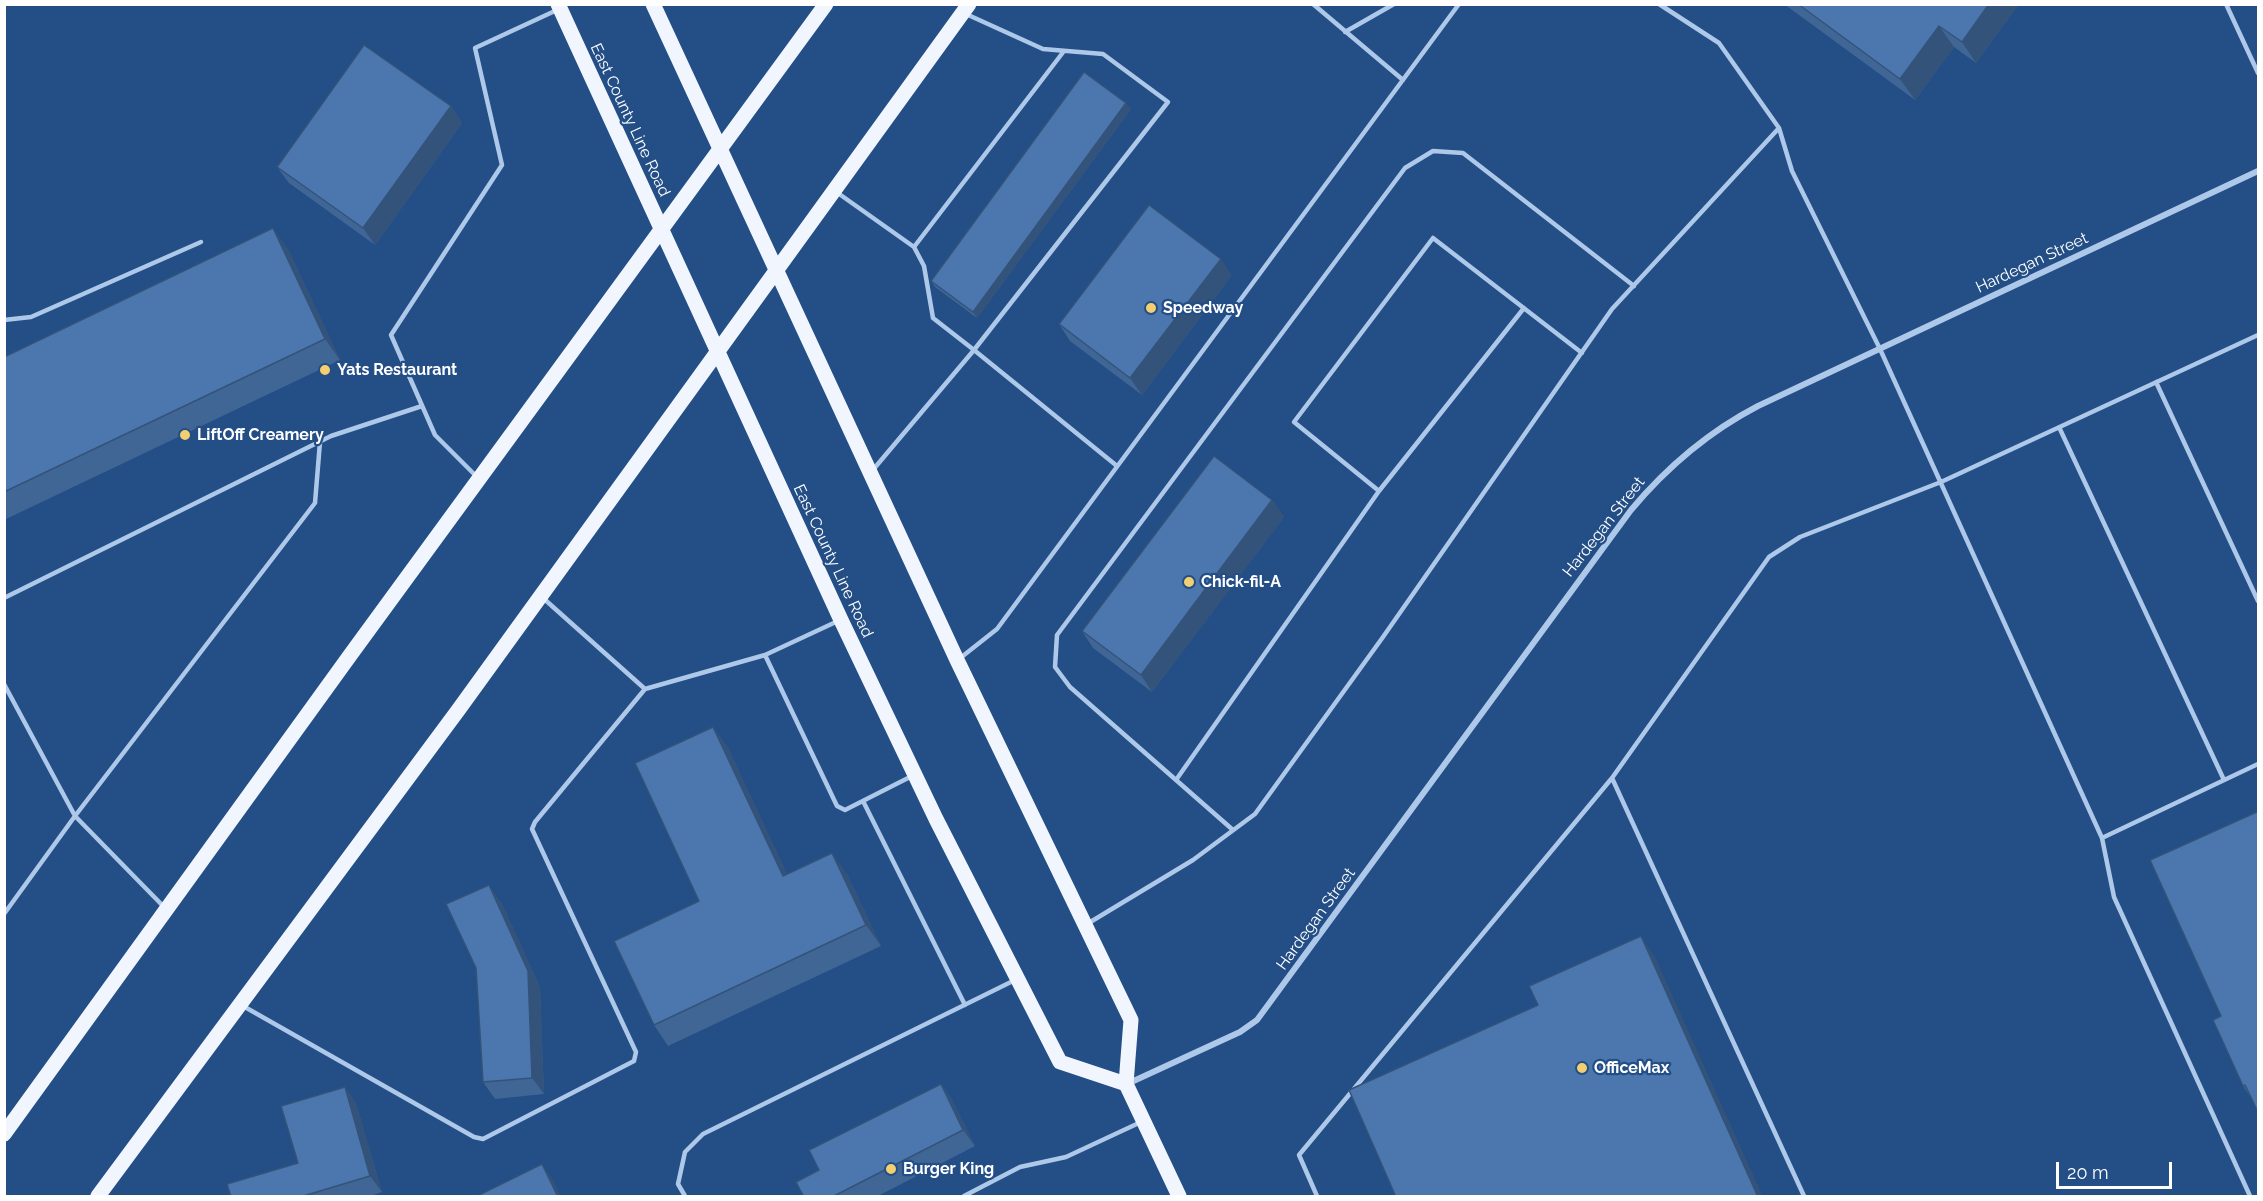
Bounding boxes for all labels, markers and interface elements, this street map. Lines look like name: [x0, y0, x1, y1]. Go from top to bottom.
street label: East County Line Road: [586, 40, 674, 200]
street label: Hardegan Street: [1973, 229, 2091, 297]
place label: Speedway: [1163, 298, 1243, 318]
marker: Speedway: [1144, 301, 1158, 315]
place label: Yats Restaurant: [337, 360, 457, 380]
marker: Yats Restaurant: [318, 363, 332, 377]
place label: LiftOff Creamery: [197, 425, 324, 445]
marker: LiftOff Creamery: [178, 428, 192, 442]
street label: Hardegan Street: [1559, 473, 1649, 581]
street label: East County Line Road: [789, 481, 877, 641]
place label: Chick-fil-A: [1201, 572, 1281, 592]
marker: Chick-fil-A: [1182, 575, 1196, 589]
street label: Hardegan Street: [1273, 864, 1359, 974]
place label: OfficeMax: [1594, 1058, 1669, 1078]
marker: OfficeMax: [1575, 1061, 1589, 1075]
scale bar: [2059, 1150, 2174, 1188]
place label: Burger King: [903, 1159, 994, 1179]
marker: Burger King: [884, 1162, 898, 1176]
text: 20 m: [2067, 1162, 2109, 1183]

